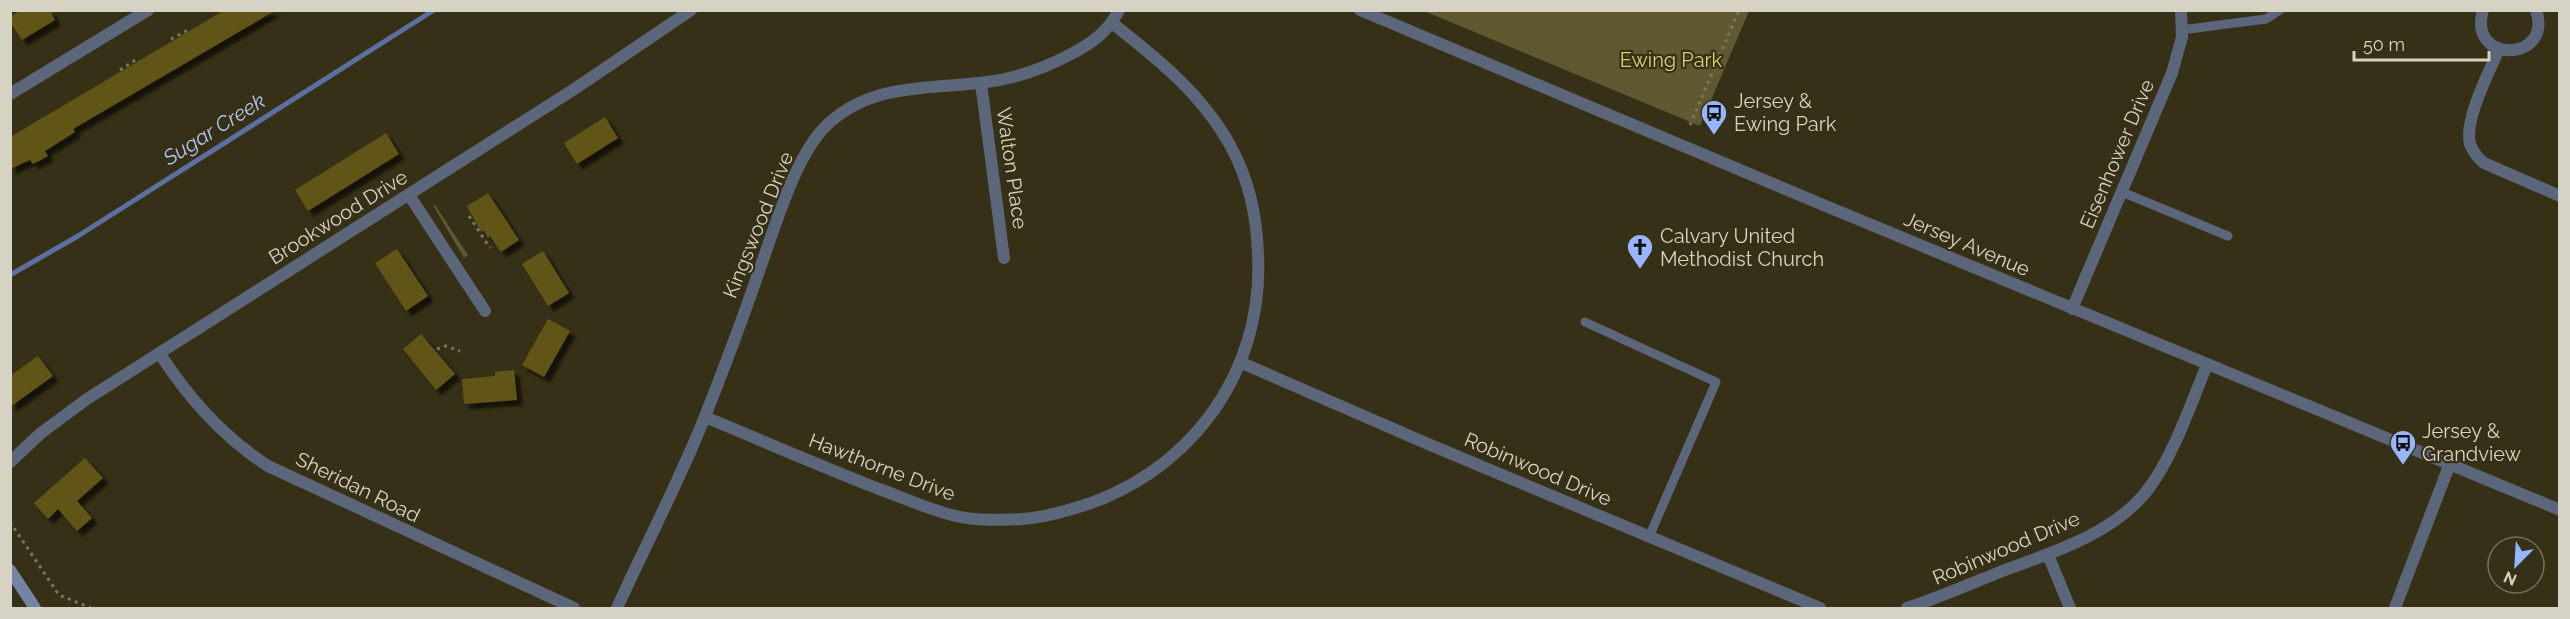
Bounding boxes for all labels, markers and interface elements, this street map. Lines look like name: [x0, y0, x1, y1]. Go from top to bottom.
scale bar: [2354, 24, 2489, 62]
text: 50 m: [2363, 34, 2405, 55]
park label: Ewing Park: [1620, 48, 1723, 72]
street label: Eisenhower Drive: [2075, 76, 2159, 232]
water label: Sugar Creek: [158, 88, 270, 171]
place label: Jersey & Ewing Park: [1734, 89, 1837, 136]
bus stop icon: Jersey & Ewing Park: [1699, 98, 1729, 136]
street label: Walton Place: [992, 106, 1032, 231]
street label: Kingswood Drive: [718, 148, 798, 302]
street label: Brookwood Drive: [264, 164, 412, 269]
street label: Jersey Avenue: [1901, 207, 2034, 281]
place label: Calvary United Methodist Church: [1660, 224, 1824, 271]
church icon: Calvary United Methodist Church: [1625, 232, 1655, 270]
place label: Jersey & Grandview: [2422, 419, 2521, 466]
street label: Robinwood Drive: [1461, 427, 1616, 511]
street label: Hawthorne Drive: [805, 428, 959, 506]
bus stop icon: Jersey & Grandview: [2388, 428, 2418, 466]
street label: Sheridan Road: [292, 447, 424, 527]
street label: Robinwood Drive: [1929, 506, 2084, 590]
north arrow: [2486, 535, 2546, 595]
text: N: [2501, 567, 2520, 589]

